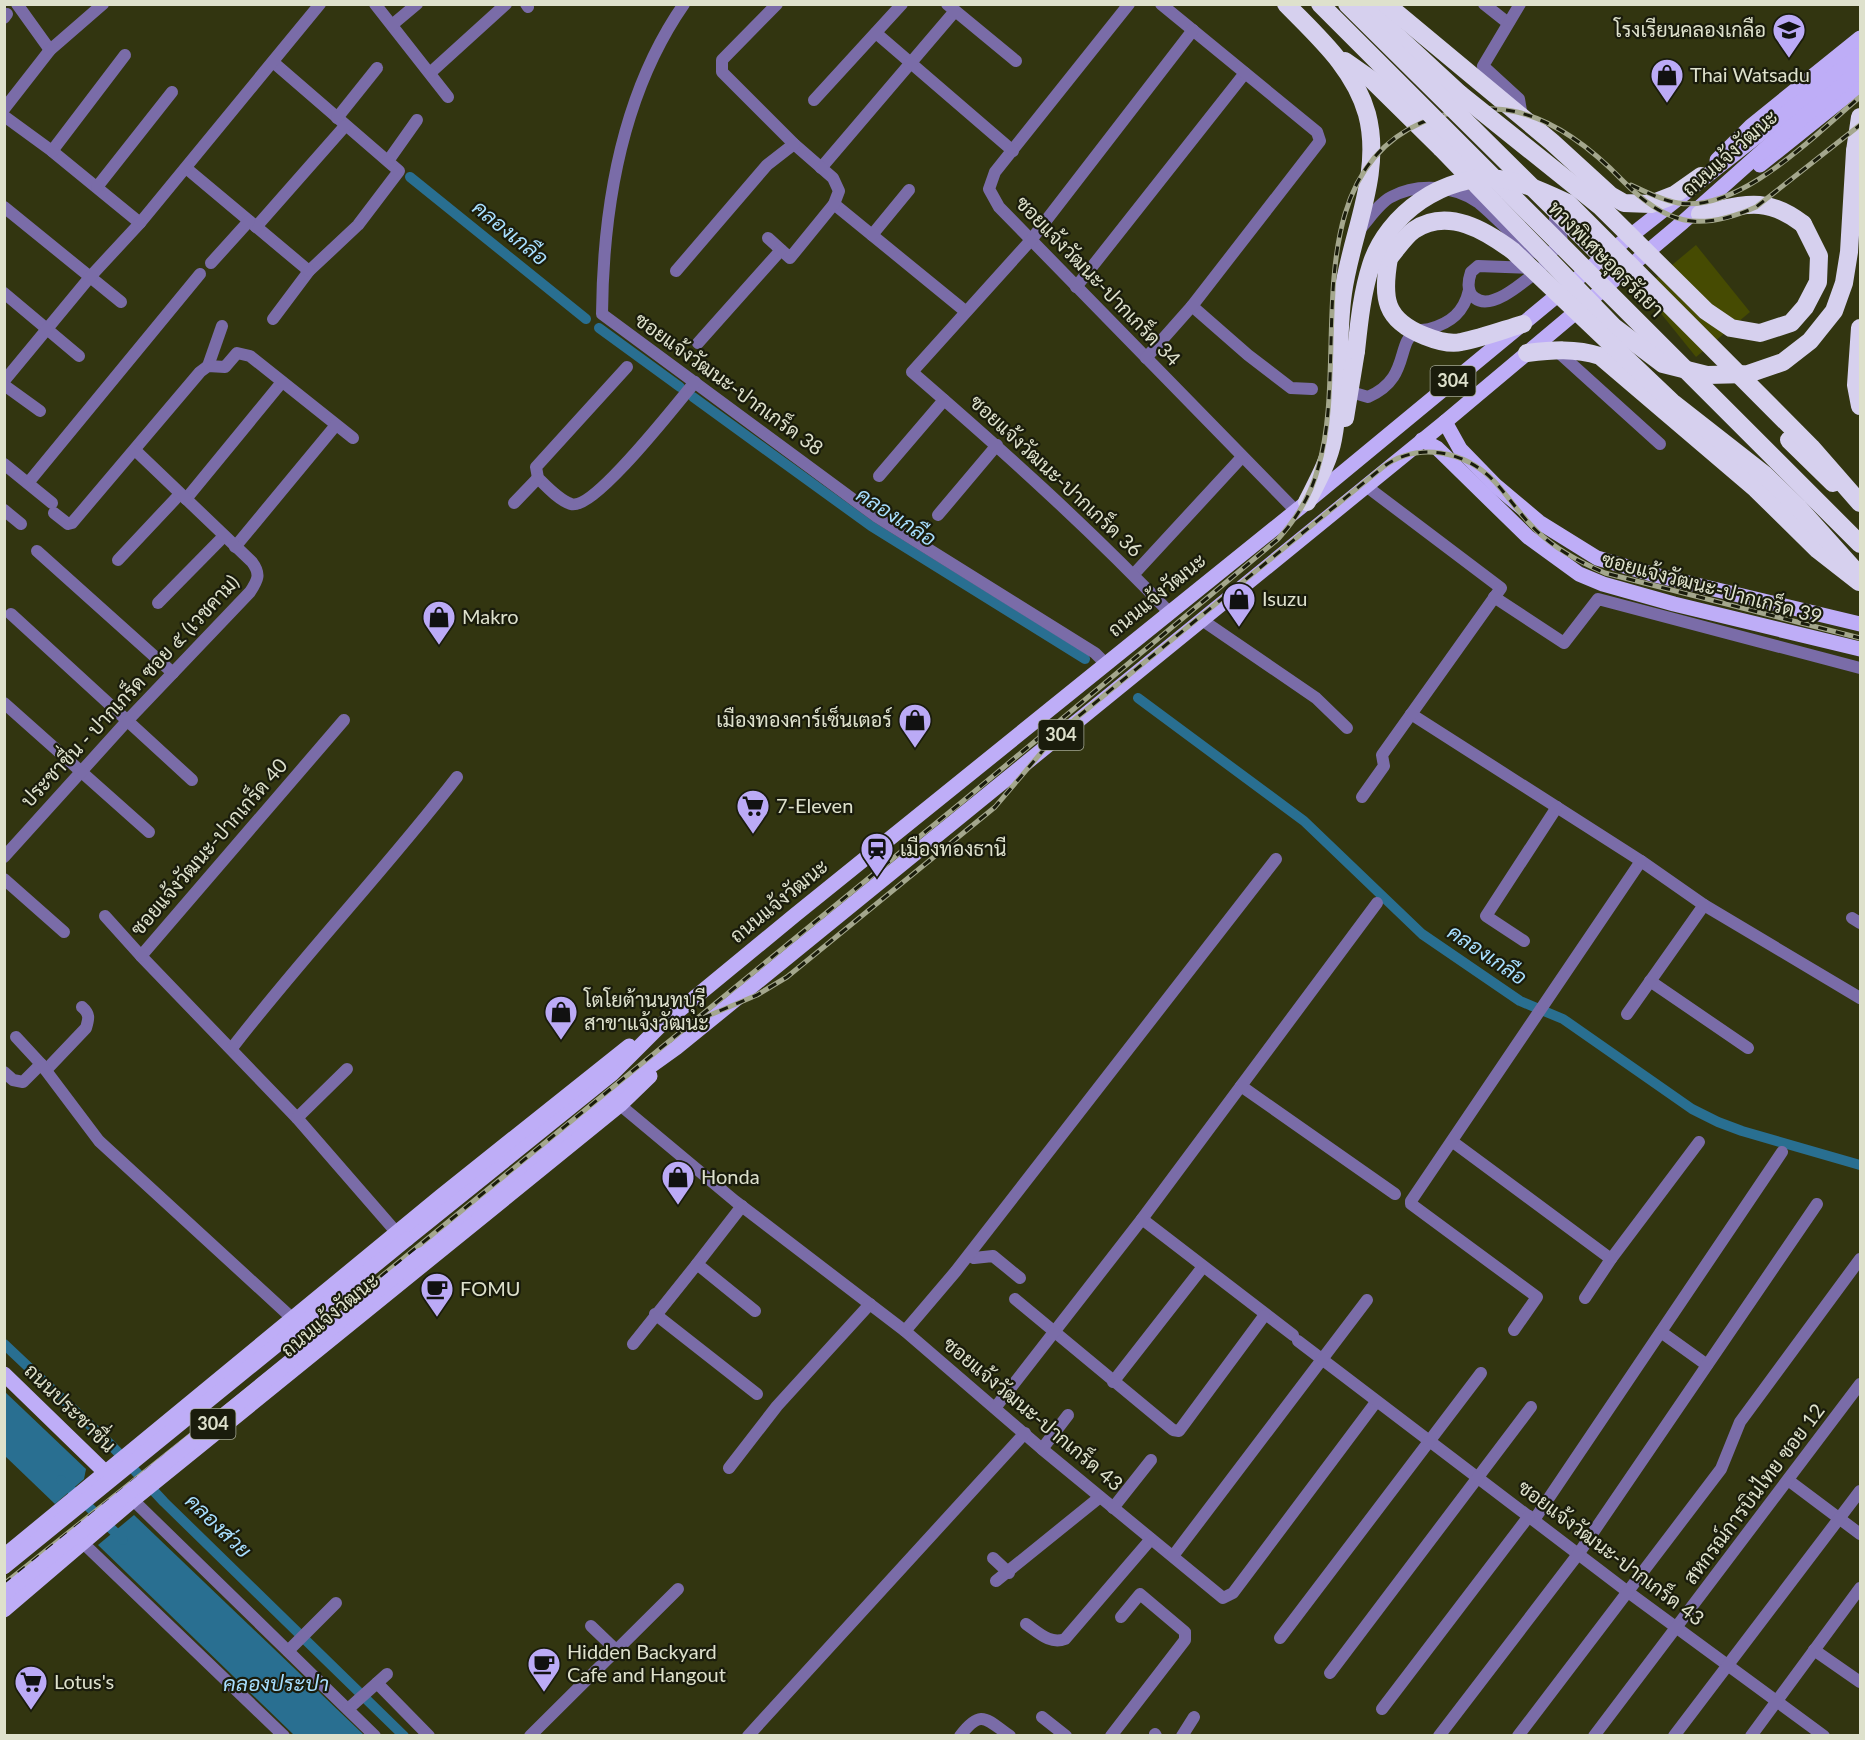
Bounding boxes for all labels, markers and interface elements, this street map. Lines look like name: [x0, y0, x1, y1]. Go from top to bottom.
school or university icon: โรงเรียนคลองเกลือ: [1771, 12, 1807, 59]
place label: โรงเรียนคลองเกลือ: [1613, 16, 1766, 41]
shop icon: Thai Watsadu: [1649, 57, 1685, 104]
place label: Thai Watsadu: [1690, 62, 1810, 86]
street label: ถนนแจ้งวัฒนะ: [1677, 104, 1782, 200]
street label: ซอยแจ้งวัฒนะ-ปากเกร็ด 34: [1011, 189, 1188, 371]
water label: คลองเกลือ: [468, 194, 554, 270]
street label: ทางพิเศษอุดรรัถยา: [1542, 195, 1670, 323]
street label: ซอยแจ้งวัฒนะ-ปากเกร็ด 38: [631, 305, 830, 460]
road number: 304: [1430, 366, 1476, 396]
street label: ซอยแจ้งวัฒนะ-ปากเกร็ด 36: [966, 388, 1149, 561]
water label: คลองเกลือ: [852, 481, 941, 551]
street label: ซอยแจ้งวัฒนะ-ปากเกร็ด 39: [1600, 544, 1825, 628]
street label: ถนนแจ้งวัฒนะ: [1103, 547, 1210, 641]
street label: ประชาชื่น - ปากเกร็ด ซอย ๕ (เวชคาม): [12, 566, 243, 812]
shop icon: Isuzu: [1221, 581, 1257, 628]
place label: Isuzu: [1262, 586, 1307, 610]
shop icon: Makro: [421, 599, 457, 646]
place label: Makro: [462, 604, 519, 628]
shop icon: เมืองทองคาร์เซ็นเตอร์: [897, 702, 933, 749]
place label: เมืองทองคาร์เซ็นเตอร์: [716, 705, 892, 731]
road number: 304: [1038, 720, 1084, 750]
street label: ซอยแจ้งวัฒนะ-ปากเกร็ด 40: [123, 752, 292, 940]
supermarket icon: 7-Eleven: [735, 788, 771, 835]
place label: 7-Eleven: [776, 793, 853, 817]
station icon: เมืองทองธานี: [859, 831, 895, 878]
place label: เมืองทองธานี: [900, 835, 1007, 860]
street label: ถนนแจ้งวัฒนะ: [725, 853, 832, 947]
water label: คลองเกลือ: [1444, 918, 1532, 989]
place label: โตโยต้านนทบุรี สาขาแจ้งวัฒนะ: [583, 987, 709, 1034]
shop icon: โตโยต้านนทบุรี สาขาแจ้งวัฒนะ: [543, 994, 579, 1041]
shop icon: Honda: [660, 1159, 696, 1206]
place label: Honda: [701, 1164, 760, 1188]
street label: ถนนแจ้งวัฒนะ: [276, 1267, 383, 1361]
cafe icon: FOMU: [419, 1271, 455, 1318]
place label: FOMU: [460, 1276, 520, 1300]
street label: ซอยแจ้งวัฒนะ-ปากเกร็ด 43: [939, 1330, 1130, 1495]
street label: ถนนประชาชื่น: [20, 1355, 124, 1457]
street label: สหกรณ์การบินไทย ซอย 12: [1677, 1398, 1829, 1588]
road number: 304: [190, 1409, 236, 1439]
street label: ซอยแจ้งวัฒนะ-ปากเกร็ด 43: [1514, 1473, 1711, 1630]
water label: คลองส่วย: [181, 1488, 257, 1562]
place label: Hidden Backyard Cafe and Hangout: [567, 1639, 726, 1686]
cafe icon: Hidden Backyard Cafe and Hangout: [526, 1646, 562, 1693]
supermarket icon: Lotus's: [13, 1664, 49, 1711]
place label: Lotus's: [54, 1669, 114, 1693]
water label: คลองประปา: [223, 1670, 329, 1695]

